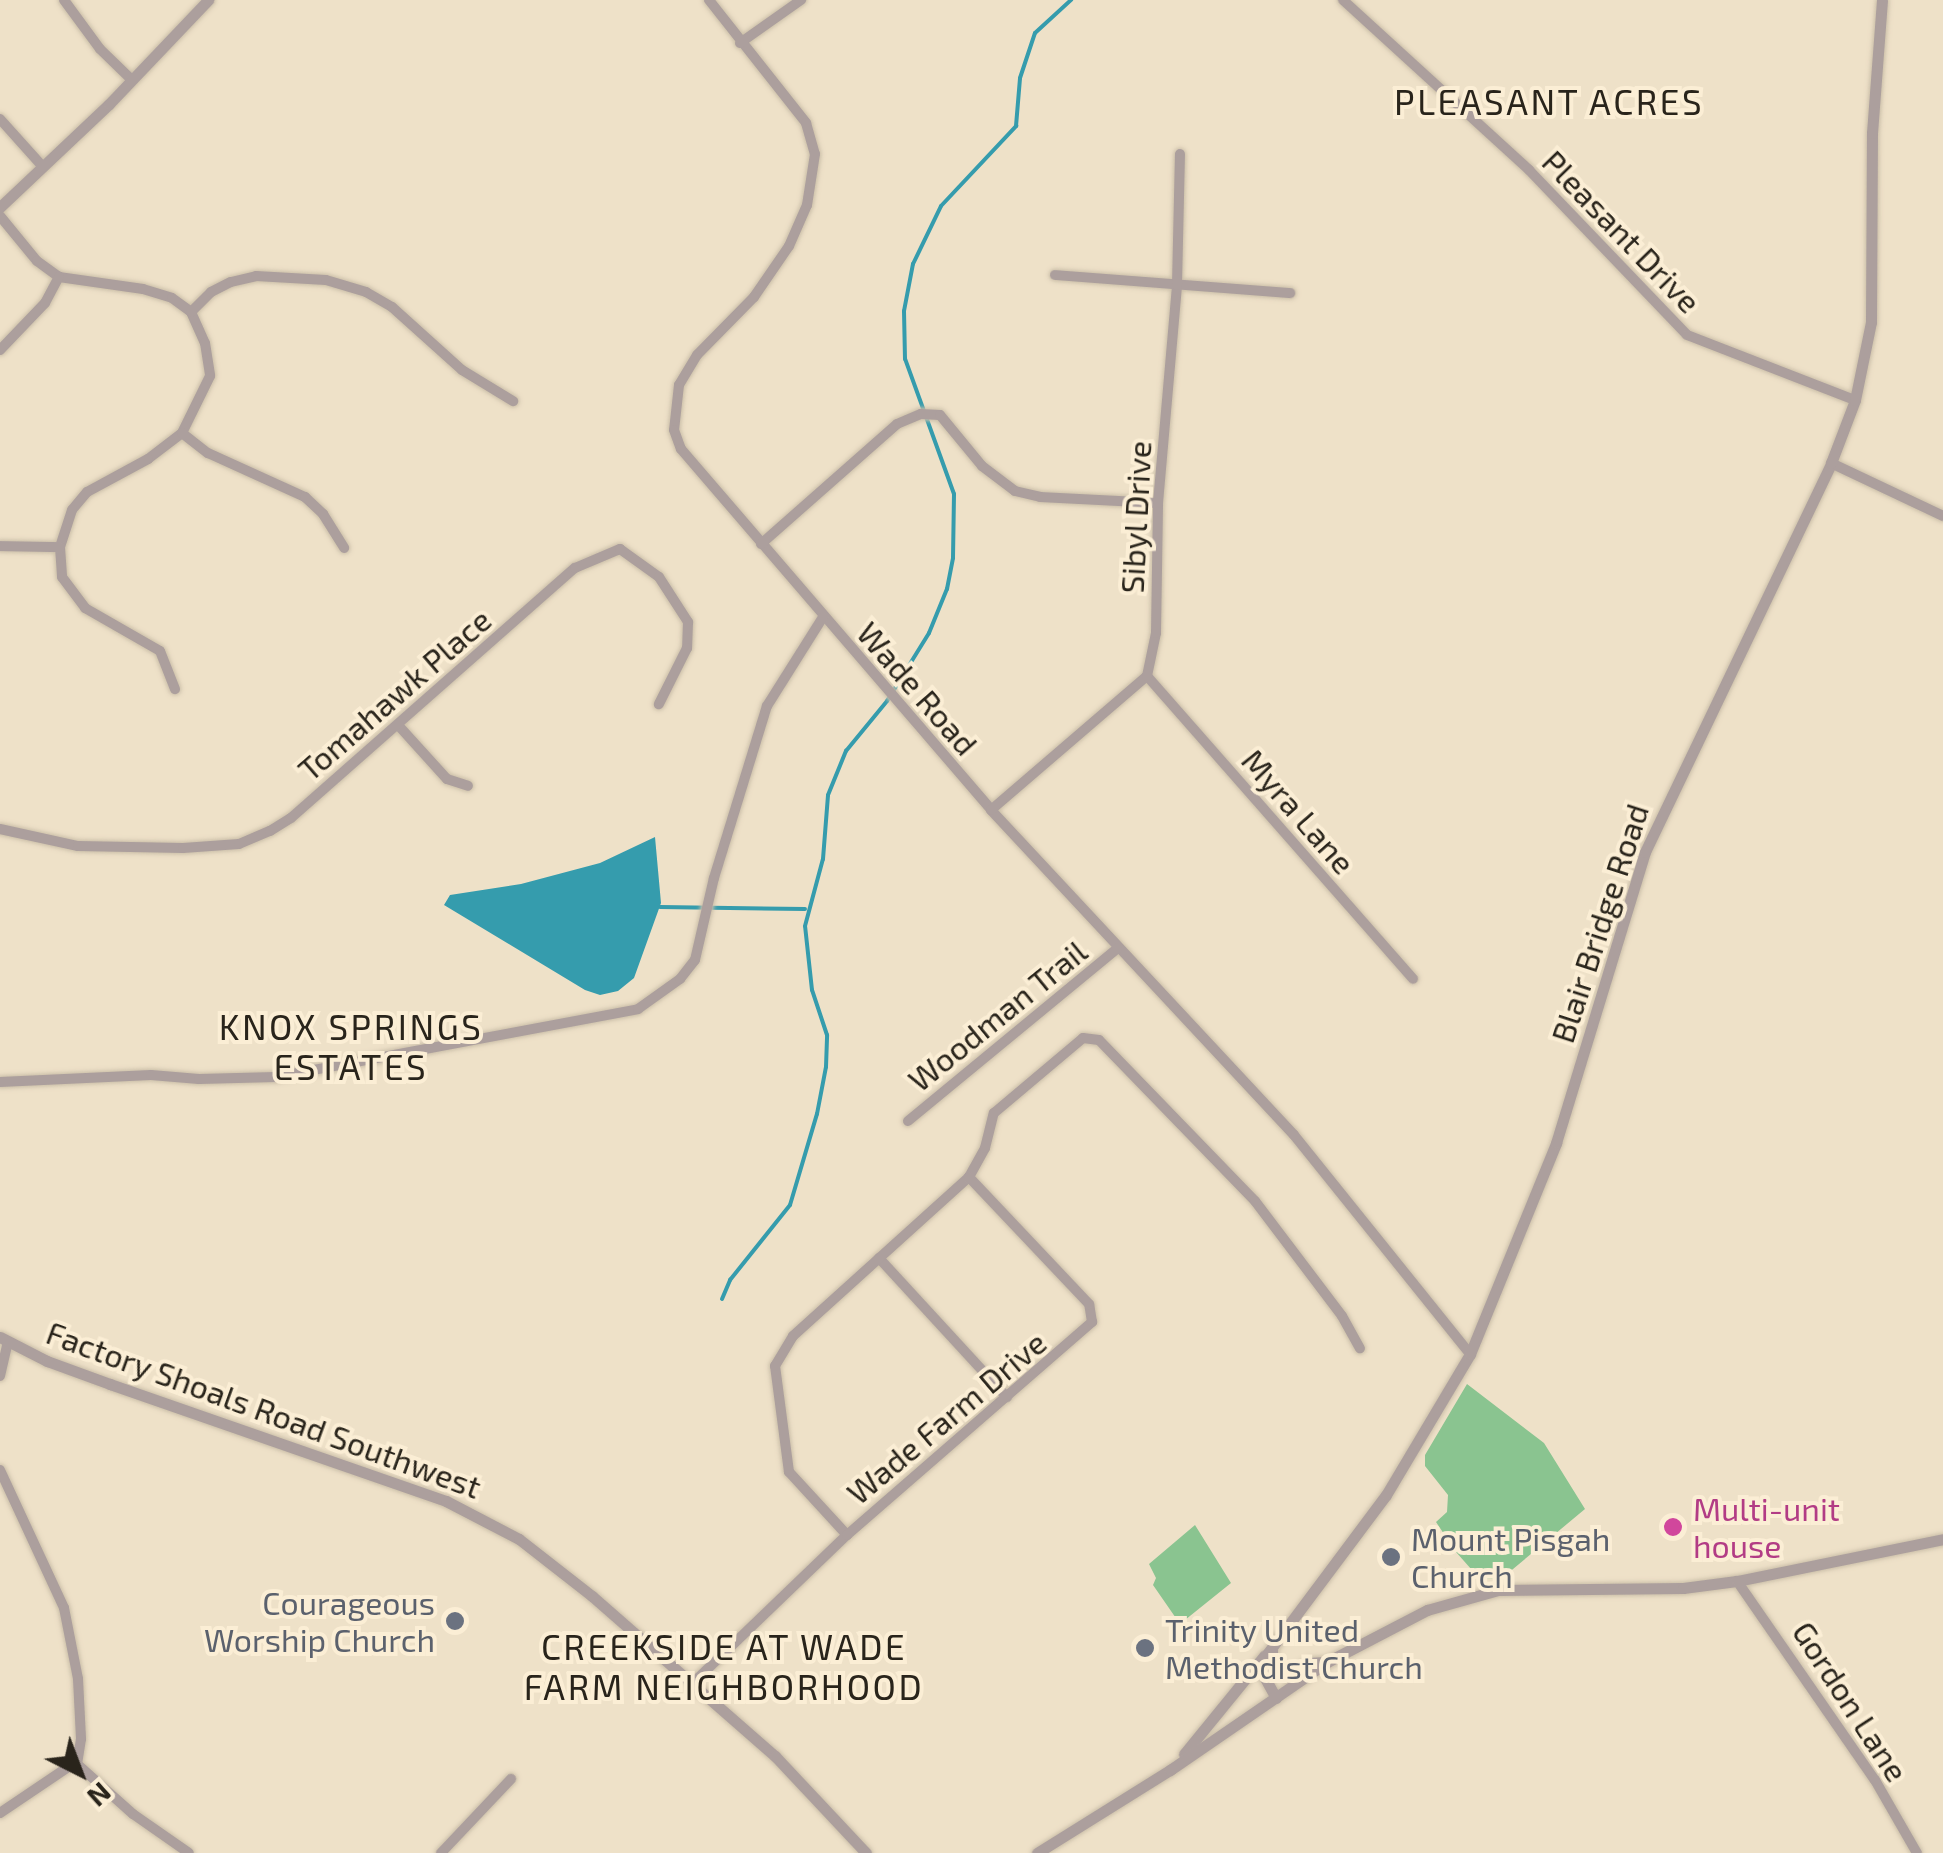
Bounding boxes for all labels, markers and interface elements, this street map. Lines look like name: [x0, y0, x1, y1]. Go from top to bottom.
district label: PLEASANT ACRES: [1393, 80, 1705, 122]
street label: Pleasant Drive: [1535, 142, 1709, 320]
street label: Sibyl Drive: [1112, 439, 1158, 595]
street label: Tomahawk Place: [290, 600, 498, 788]
street label: Wade Road: [850, 614, 986, 762]
street label: Myra Lane: [1235, 741, 1363, 881]
street label: Blair Bridge Road: [1542, 798, 1656, 1048]
street label: Woodman Trail: [900, 931, 1094, 1099]
district label: KNOX SPRINGS ESTATES: [219, 1005, 483, 1087]
street label: Factory Shoals Road Southwest: [41, 1312, 487, 1506]
street label: Wade Farm Drive: [839, 1323, 1053, 1511]
place label: Multi-unit house: [1693, 1490, 1840, 1565]
marker: Multi-unit house: [1662, 1516, 1684, 1538]
place label: Mount Pisgah Church: [1411, 1520, 1610, 1595]
marker: Mount Pisgah Church: [1380, 1546, 1402, 1568]
place label: Courageous Worship Church: [204, 1584, 435, 1659]
marker: Courageous Worship Church: [444, 1610, 466, 1632]
place label: Trinity United Methodist Church: [1165, 1611, 1423, 1686]
street label: Gordon Lane: [1785, 1614, 1917, 1788]
district label: CREEKSIDE AT WADE FARM NEIGHBORHOOD: [524, 1625, 924, 1707]
marker: Trinity United Methodist Church: [1134, 1637, 1156, 1659]
north arrow: [30, 1723, 130, 1823]
text: N: [81, 1776, 119, 1815]

